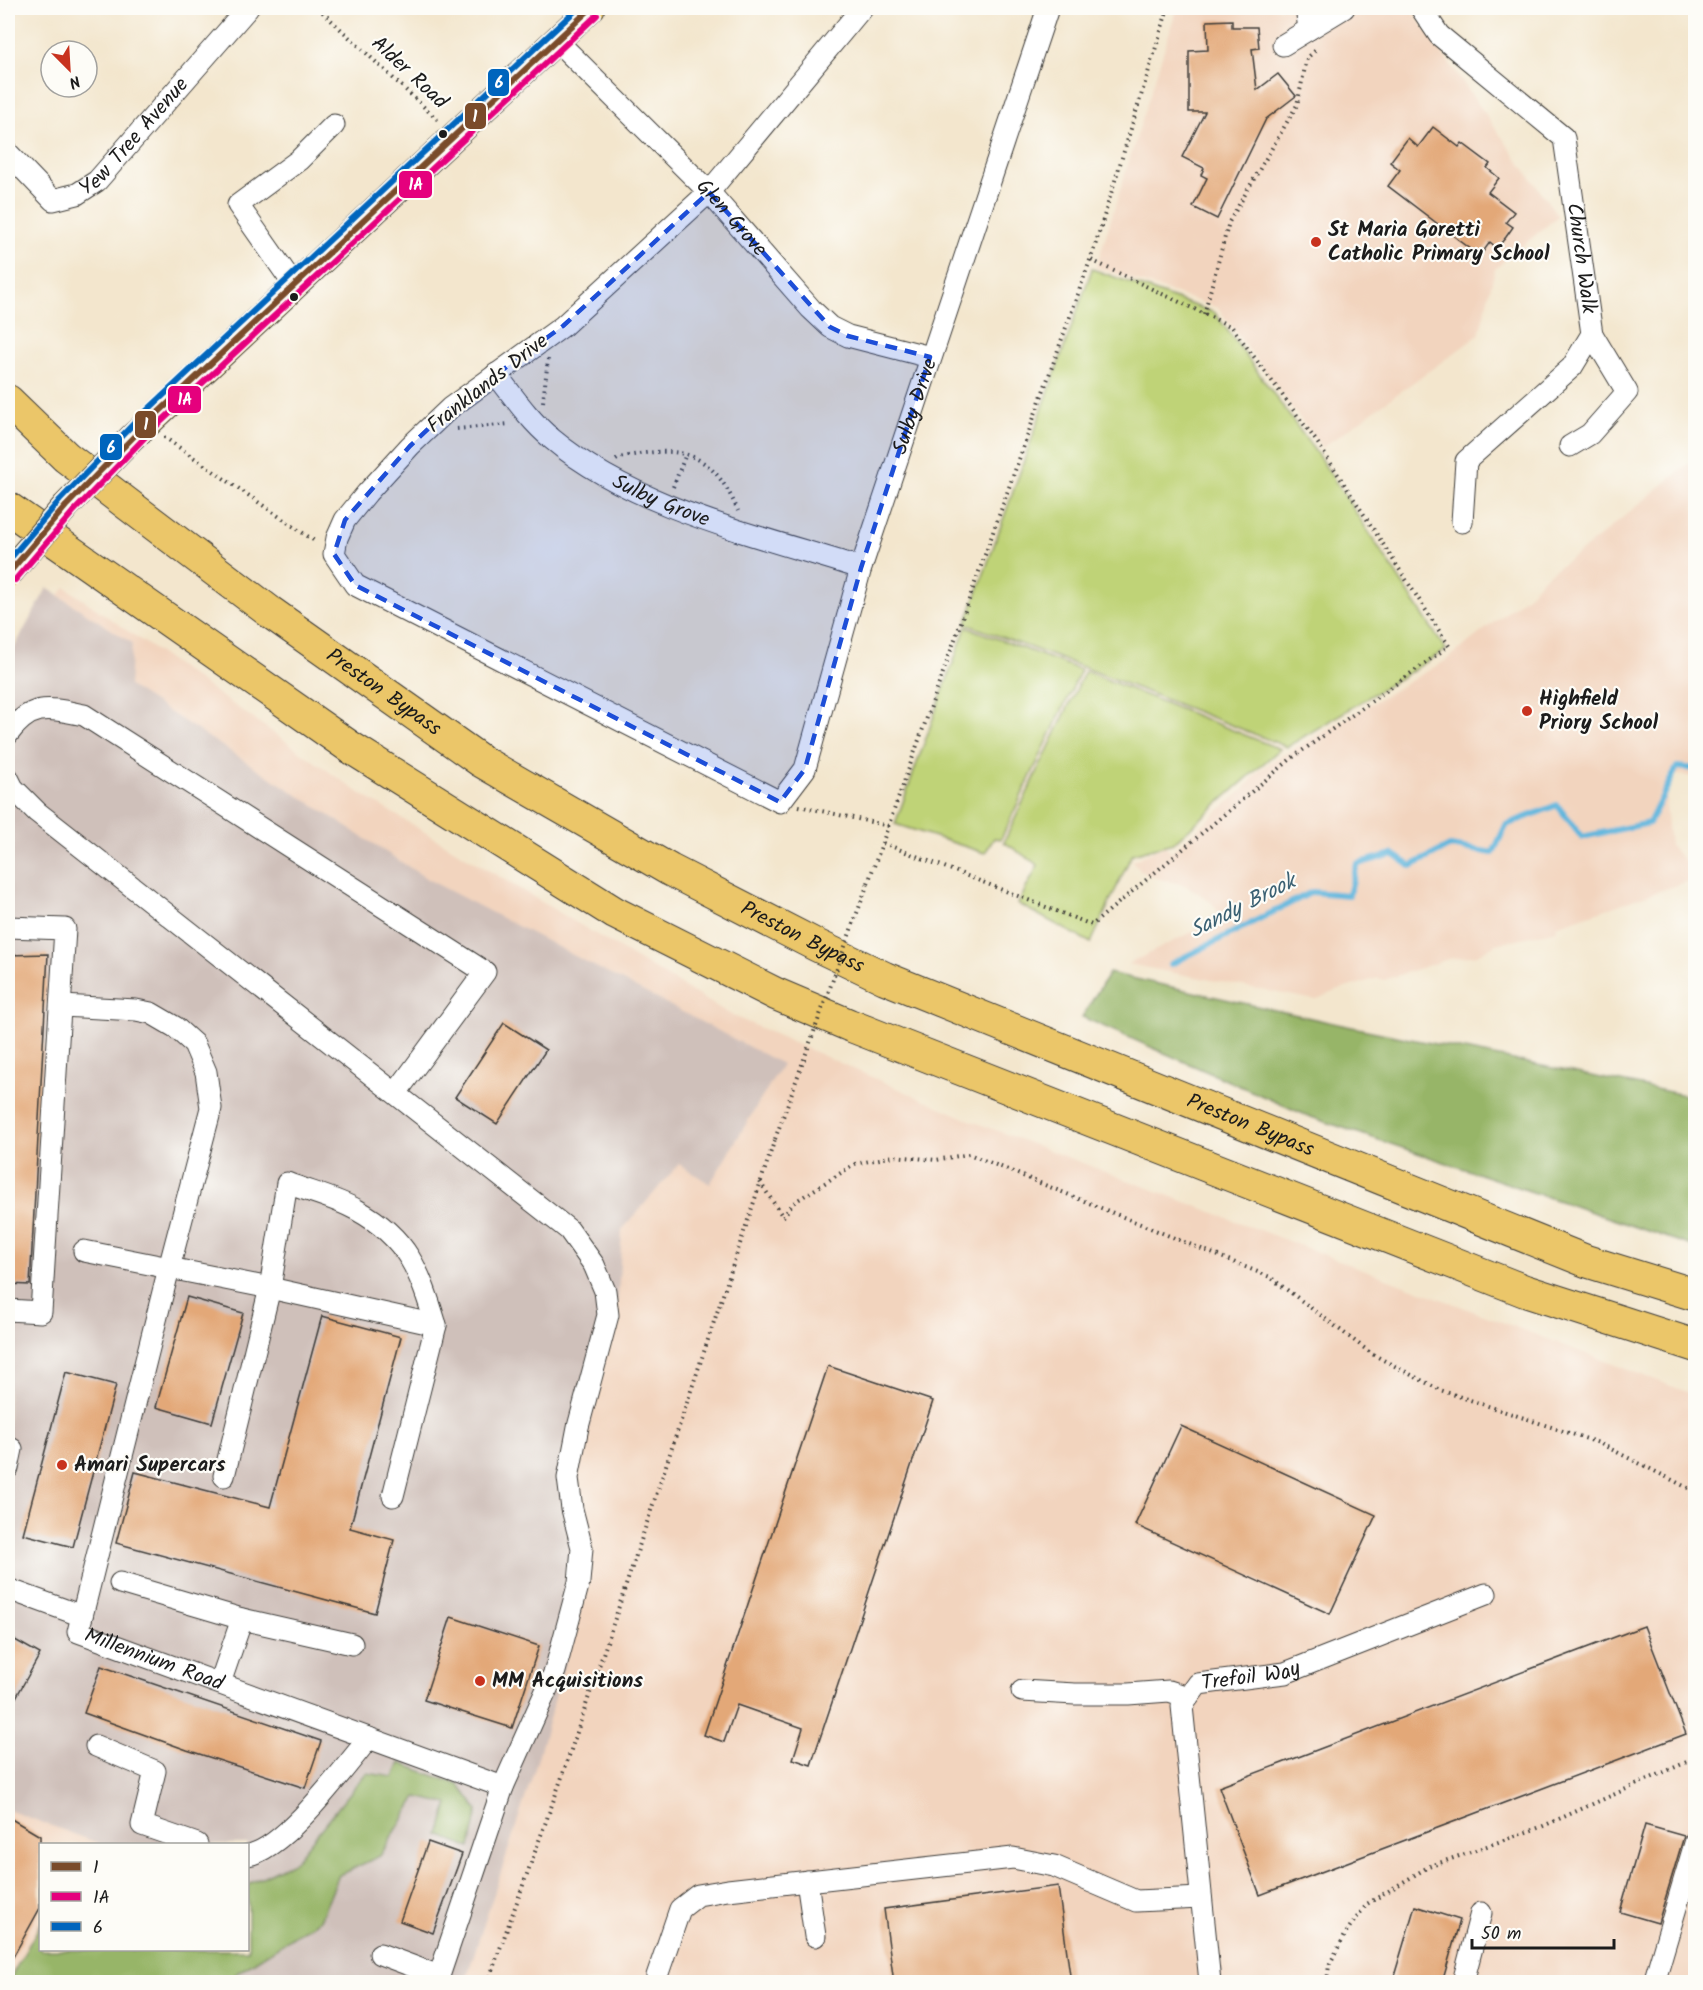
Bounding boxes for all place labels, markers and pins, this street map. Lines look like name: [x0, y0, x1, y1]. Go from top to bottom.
unlabelled marker: [437, 128, 449, 140]
place label: St Maria Goretti Catholic Primary School: [1328, 214, 1550, 271]
marker: St Maria Goretti Catholic Primary School: [1309, 235, 1323, 249]
unlabelled marker: [288, 291, 300, 303]
place label: Highfield Priory School: [1539, 683, 1659, 740]
marker: Highfield Priory School: [1520, 704, 1534, 718]
place label: Amari Supercars: [74, 1449, 226, 1482]
marker: Amari Supercars: [55, 1458, 69, 1472]
place label: MM Acquisitions: [492, 1665, 643, 1698]
marker: MM Acquisitions: [473, 1674, 487, 1688]

